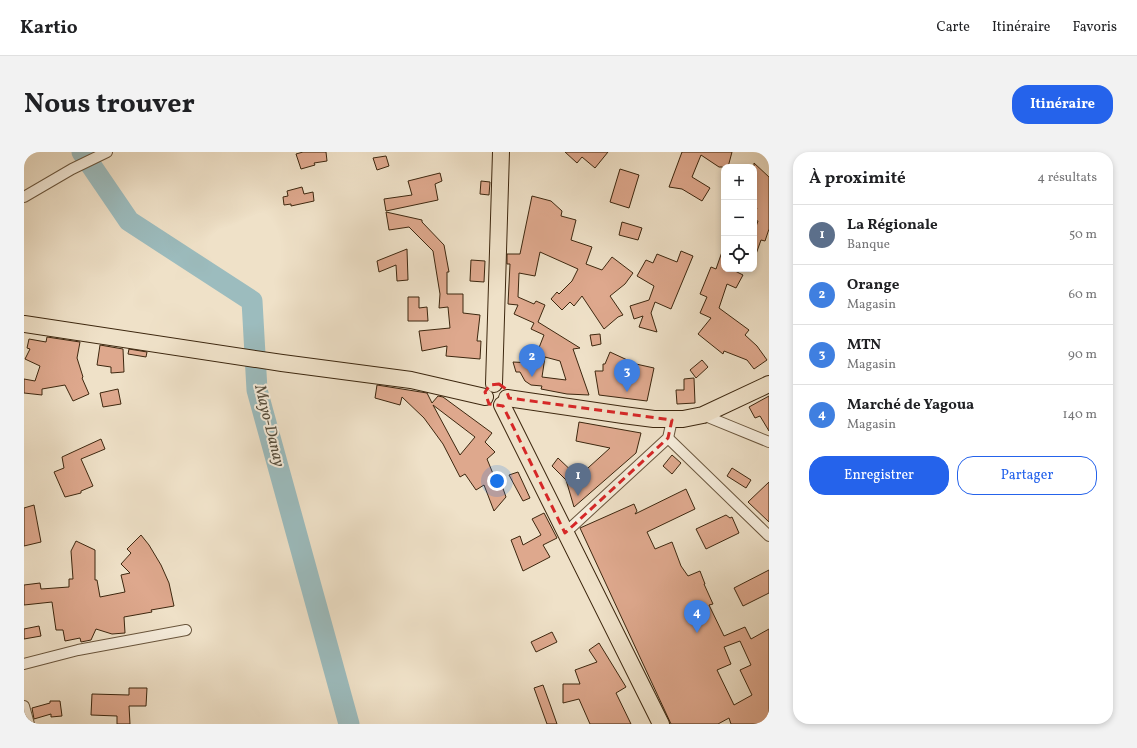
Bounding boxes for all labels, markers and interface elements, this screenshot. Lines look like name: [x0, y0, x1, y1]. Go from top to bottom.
text: Kartio: [20, 15, 78, 41]
text: Carte: [936, 18, 970, 37]
text: Itinéraire: [992, 18, 1051, 37]
text: Favoris: [1073, 18, 1117, 37]
text: Nous trouver: [24, 85, 195, 124]
button: Itinéraire: [1012, 85, 1113, 124]
map controls: [721, 164, 757, 272]
button: +: [721, 164, 757, 200]
text: À proximité: [809, 167, 906, 190]
text: 4 résultats: [1037, 169, 1097, 187]
button: −: [721, 200, 757, 236]
text: La Régionale: [847, 215, 938, 236]
text: 1: [819, 226, 825, 244]
text: 50 m: [1069, 226, 1097, 244]
button: locate: [721, 236, 757, 272]
text: Banque: [847, 236, 890, 254]
text: Orange: [847, 275, 899, 296]
text: 2: [819, 286, 825, 304]
text: 60 m: [1069, 286, 1097, 304]
text: Magasin: [847, 296, 896, 314]
text: MTN: [847, 335, 881, 356]
pin: 2: [519, 344, 545, 377]
text: 3: [819, 346, 825, 364]
text: 90 m: [1068, 346, 1097, 364]
text: Magasin: [847, 356, 896, 374]
pin: 3: [614, 359, 640, 392]
water label: Mayo-Danay: [248, 382, 290, 469]
text: Marché de Yagoua: [847, 395, 974, 416]
text: 4: [818, 406, 826, 424]
text: 140 m: [1063, 406, 1097, 424]
text: Magasin: [847, 416, 896, 434]
button: Enregistrer: [809, 456, 949, 495]
button: Partager: [957, 456, 1097, 495]
pin: 1: [565, 463, 591, 496]
your location: [487, 471, 507, 491]
pin: 4: [684, 600, 710, 633]

